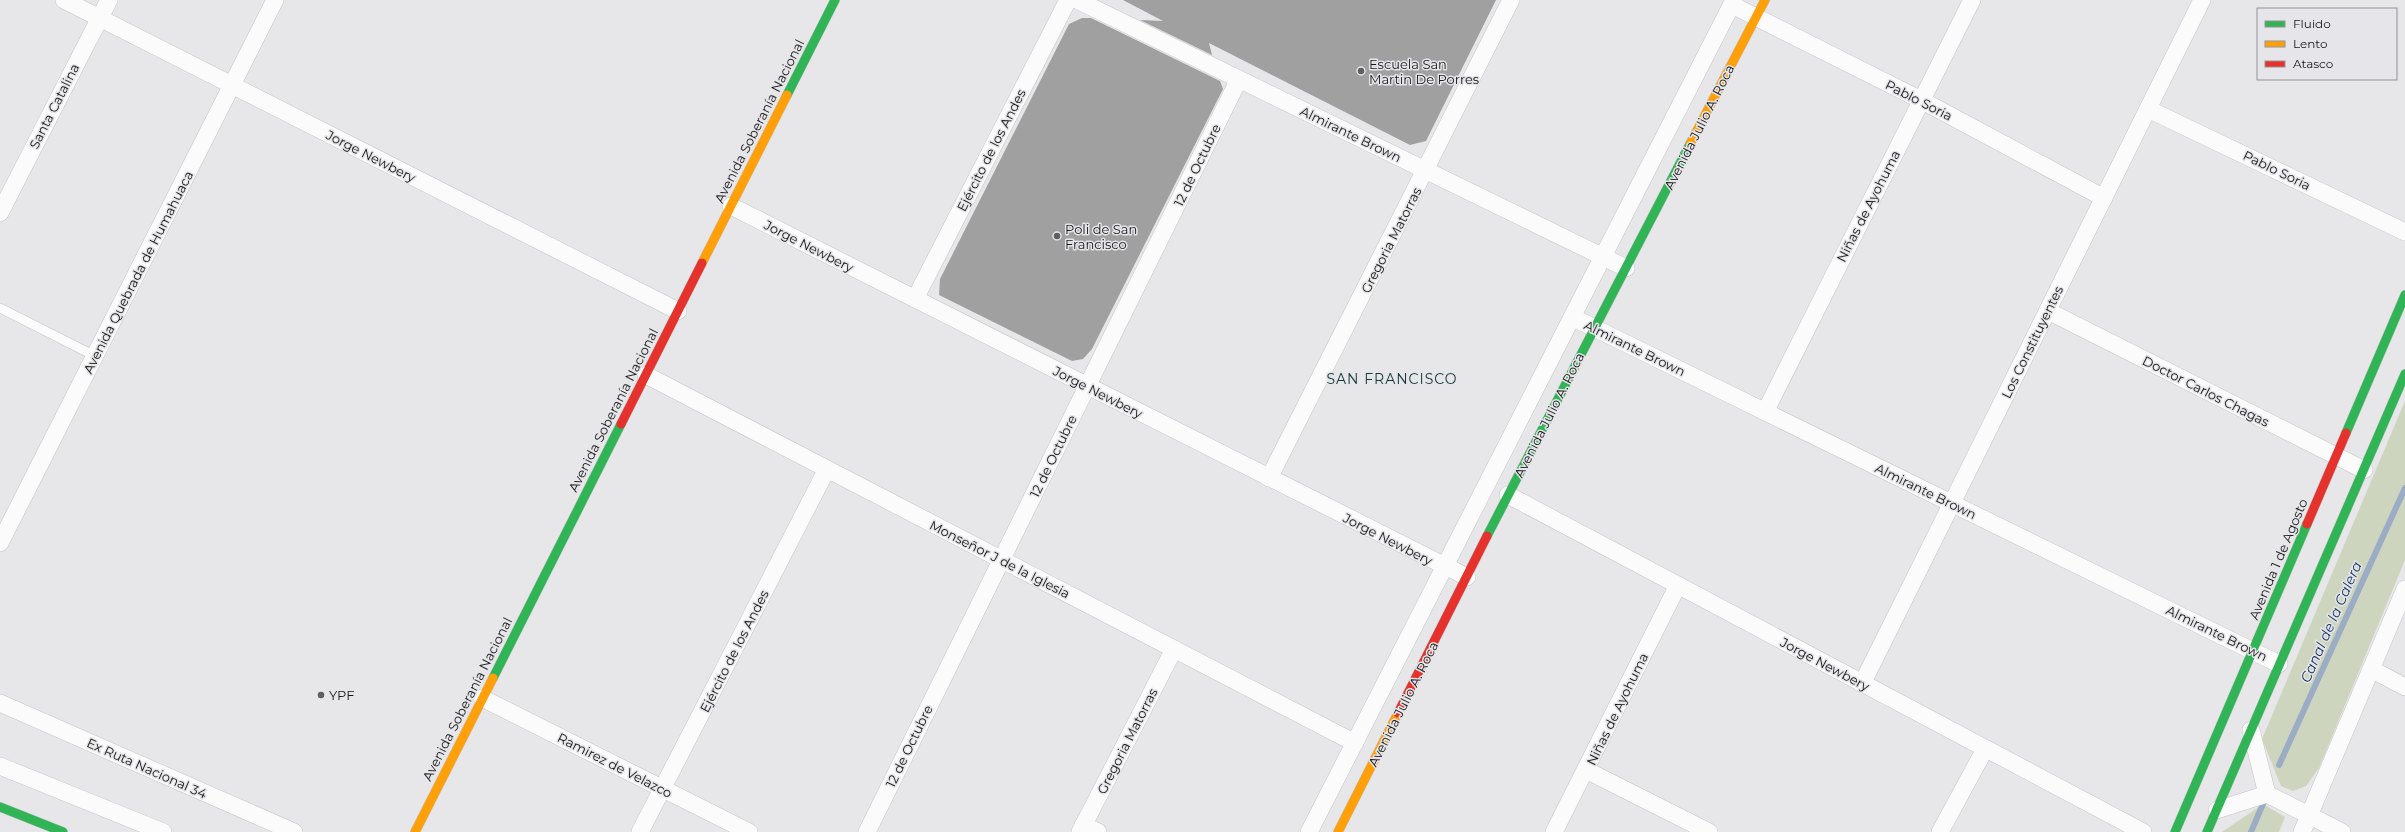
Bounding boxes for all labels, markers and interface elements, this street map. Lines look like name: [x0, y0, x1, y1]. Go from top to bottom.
legend: [2257, 8, 2397, 80]
text: Fluido: [2293, 16, 2331, 31]
text: Lento: [2293, 36, 2328, 51]
street label: Avenida Soberanía Nacional: [711, 37, 807, 205]
place label: Escuela San Martin De Porres: [1369, 56, 1479, 87]
text: Atasco: [2293, 56, 2333, 71]
street label: Santa Catalina: [26, 61, 82, 151]
street label: Avenida Julio A. Roca: [1661, 62, 1737, 192]
marker: Escuela San Martin De Porres: [1356, 66, 1366, 76]
street label: Pablo Soria: [1883, 76, 1955, 124]
street label: Ejército de los Andes: [953, 86, 1029, 214]
street label: Almirante Brown: [1298, 103, 1404, 165]
street label: 12 de Octubre: [1170, 121, 1224, 209]
street label: Jorge Newbery: [323, 126, 419, 186]
street label: Niñas de Ayohuma: [1833, 147, 1903, 265]
street label: Pablo Soria: [2241, 147, 2313, 193]
street label: Avenida Quebrada de Humahuaca: [80, 168, 196, 376]
street label: Gregoria Matorras: [1357, 184, 1425, 296]
street label: Jorge Newbery: [761, 216, 857, 276]
place label: Poli de San Francisco: [1065, 221, 1137, 252]
marker: Poli de San Francisco: [1052, 231, 1062, 241]
street label: Los Constituyentes: [1998, 283, 2066, 401]
street label: Almirante Brown: [1582, 317, 1688, 379]
street label: Avenida Soberanía Nacional: [565, 326, 661, 494]
street label: Avenida Julio A. Roca: [1511, 350, 1587, 480]
street label: Doctor Carlos Chagas: [2140, 352, 2272, 430]
street label: Jorge Newbery: [1050, 362, 1146, 422]
district label: SAN FRANCISCO: [1326, 370, 1458, 388]
street label: 12 de Octubre: [1026, 412, 1080, 500]
street label: Almirante Brown: [1873, 460, 1979, 522]
street label: Avenida 1 de Agosto: [2245, 496, 2311, 622]
street label: Jorge Newbery: [1340, 509, 1436, 569]
street label: Monseñor J de la Iglesia: [927, 517, 1073, 601]
water label: Canal de la Calera: [2296, 559, 2366, 685]
street label: Ejército de los Andes: [696, 587, 772, 715]
street label: Almirante Brown: [2164, 602, 2270, 664]
street label: Avenida Soberanía Nacional: [419, 615, 515, 783]
street label: Jorge Newbery: [1777, 633, 1873, 695]
street label: Avenida Julio A. Roca: [1365, 639, 1441, 769]
street label: Niñas de Ayohuma: [1583, 650, 1651, 768]
street label: Gregoria Matorras: [1093, 685, 1161, 797]
place label: YPF: [329, 687, 355, 703]
marker: YPF: [316, 690, 326, 700]
street label: 12 de Octubre: [882, 702, 936, 790]
street label: Ramirez de Velazco: [555, 729, 675, 801]
street label: Ex Ruta Nacional 34: [85, 734, 210, 802]

